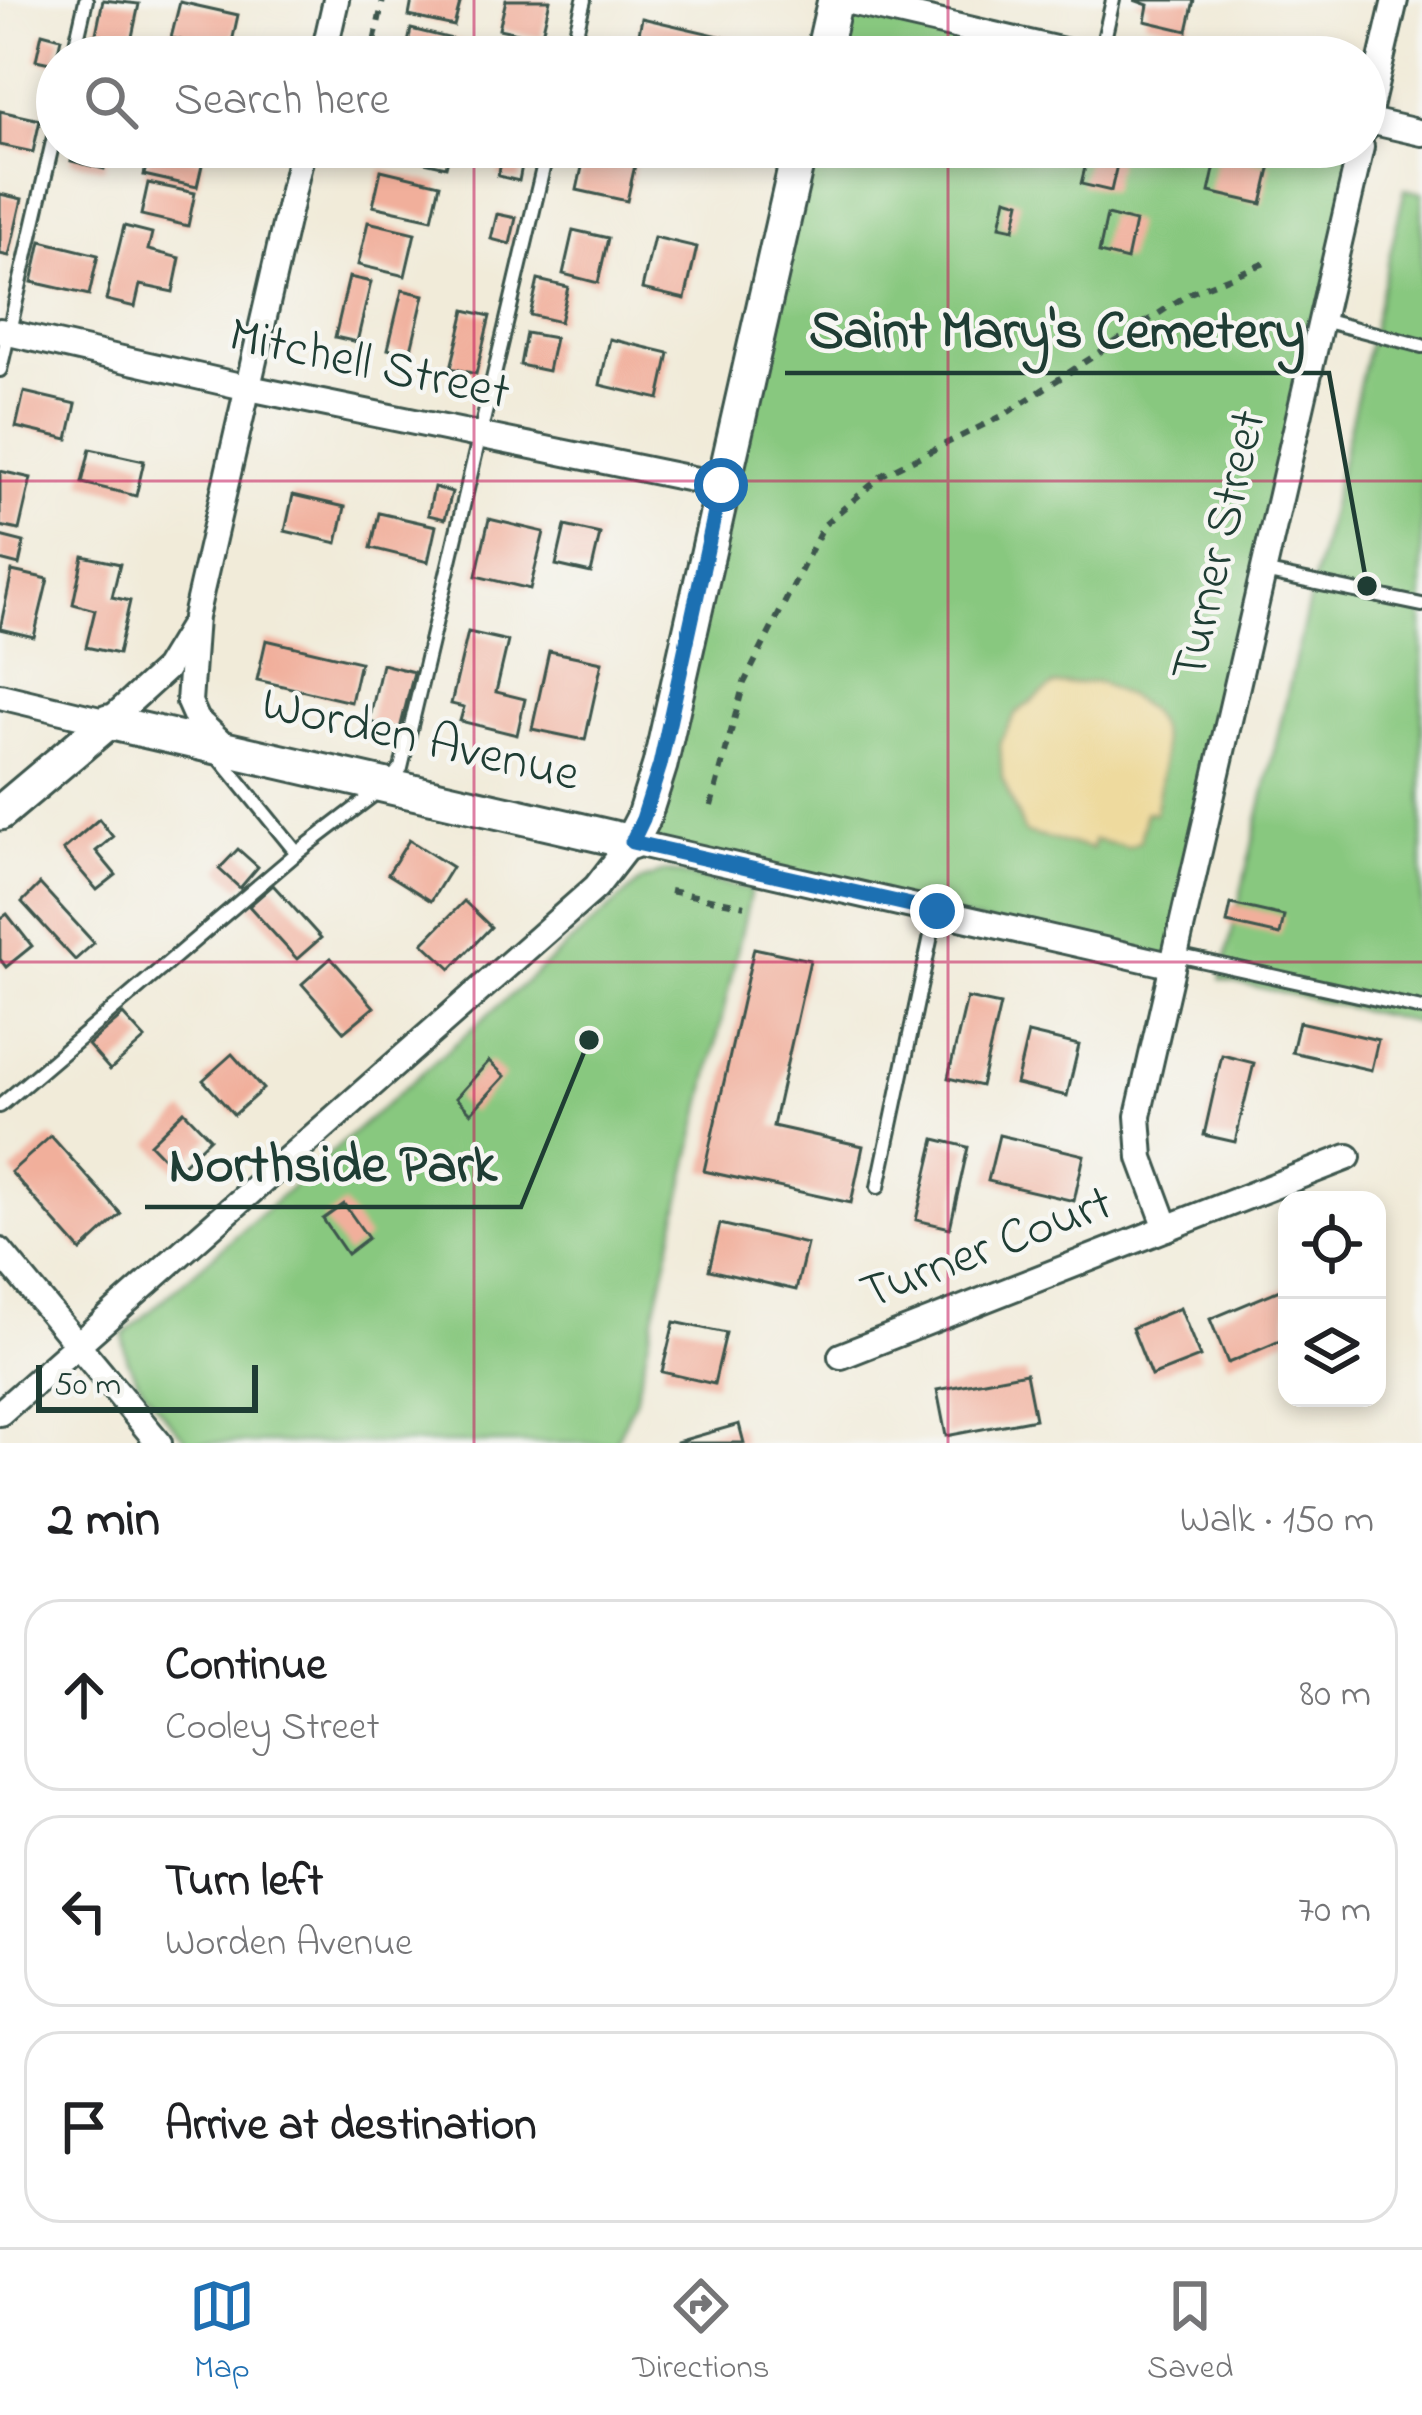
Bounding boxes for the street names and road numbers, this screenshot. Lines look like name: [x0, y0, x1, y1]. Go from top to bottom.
street label: Mitchell Street: [222, 300, 516, 432]
street label: Turner Street: [1153, 403, 1289, 689]
street label: Worden Avenue: [254, 668, 586, 814]
street label: Turner Court: [850, 1168, 1124, 1332]

